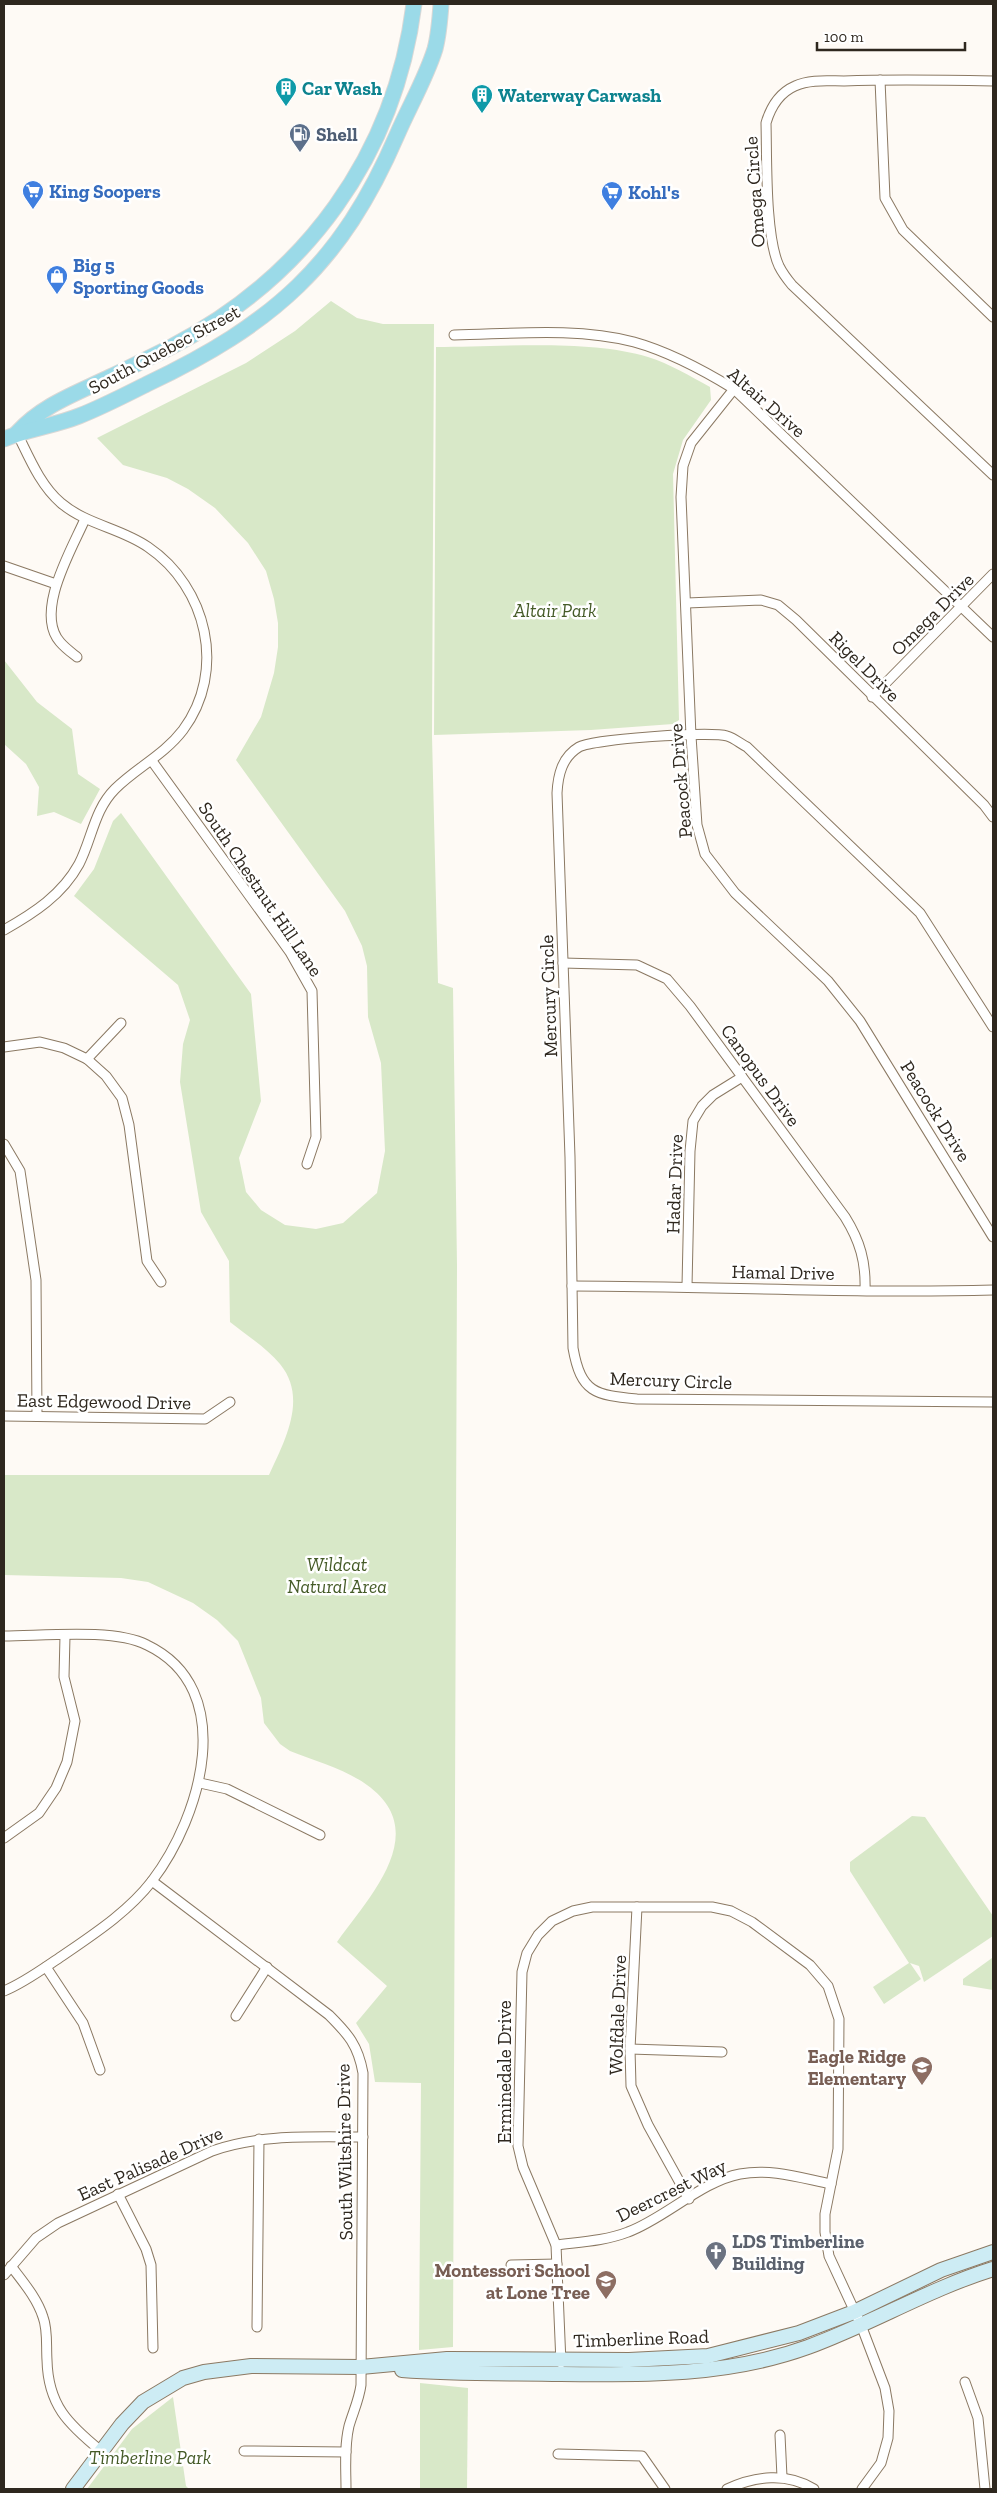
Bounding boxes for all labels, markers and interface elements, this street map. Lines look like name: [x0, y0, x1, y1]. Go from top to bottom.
scale bar: [817, 20, 964, 52]
text: 100 m: [824, 28, 863, 46]
building icon: Car Wash: [274, 76, 298, 107]
place label: Car Wash: [302, 77, 382, 100]
building icon: Waterway Carwash: [470, 83, 494, 114]
place label: Waterway Carwash: [498, 84, 661, 107]
fuel station icon: Shell: [288, 122, 312, 153]
place label: Shell: [316, 123, 358, 146]
street label: Omega Circle: [739, 136, 770, 248]
supermarket icon: King Soopers: [21, 179, 45, 210]
place label: King Soopers: [49, 180, 161, 203]
supermarket icon: Kohl's: [600, 180, 624, 211]
place label: Kohl's: [628, 181, 680, 204]
place label: Big 5 Sporting Goods: [73, 254, 204, 299]
shop icon: Big 5 Sporting Goods: [45, 264, 69, 295]
street label: South Quebec Street: [85, 300, 244, 399]
street label: Altair Drive: [723, 362, 810, 442]
street label: Omega Drive: [886, 568, 979, 661]
park label: Altair Park: [513, 599, 596, 622]
street label: Rigel Drive: [825, 626, 905, 707]
street label: Peacock Drive: [664, 723, 697, 839]
street label: South Chestnut Hill Lane: [193, 797, 328, 981]
street label: Mercury Circle: [535, 934, 562, 1058]
street label: Canopus Drive: [716, 1020, 805, 1131]
street label: Peacock Drive: [895, 1056, 976, 1166]
street label: Hadar Drive: [661, 1134, 688, 1234]
street label: Hamal Drive: [731, 1260, 835, 1285]
street label: Mercury Circle: [609, 1367, 733, 1394]
street label: East Edgewood Drive: [17, 1388, 191, 1415]
park label: Wildcat Natural Area: [287, 1553, 387, 1598]
street label: Wolfdale Drive: [604, 1954, 631, 2076]
street label: Erminedale Drive: [493, 2000, 516, 2144]
place label: Eagle Ridge Elementary: [807, 2045, 906, 2090]
school or university icon: Eagle Ridge Elementary: [910, 2055, 934, 2086]
street label: South Wiltshire Drive: [331, 2063, 358, 2241]
street label: East Palisade Drive: [74, 2121, 226, 2206]
street label: Deercrest Way: [613, 2154, 730, 2227]
place label: LDS Timberline Building: [732, 2230, 864, 2275]
church icon: LDS Timberline Building: [704, 2240, 728, 2271]
place label: Montessori School at Lone Tree: [434, 2259, 591, 2304]
school or university icon: Montessori School at Lone Tree: [594, 2269, 618, 2300]
street label: Timberline Road: [573, 2325, 710, 2352]
park label: Timberline Park: [89, 2446, 211, 2469]

